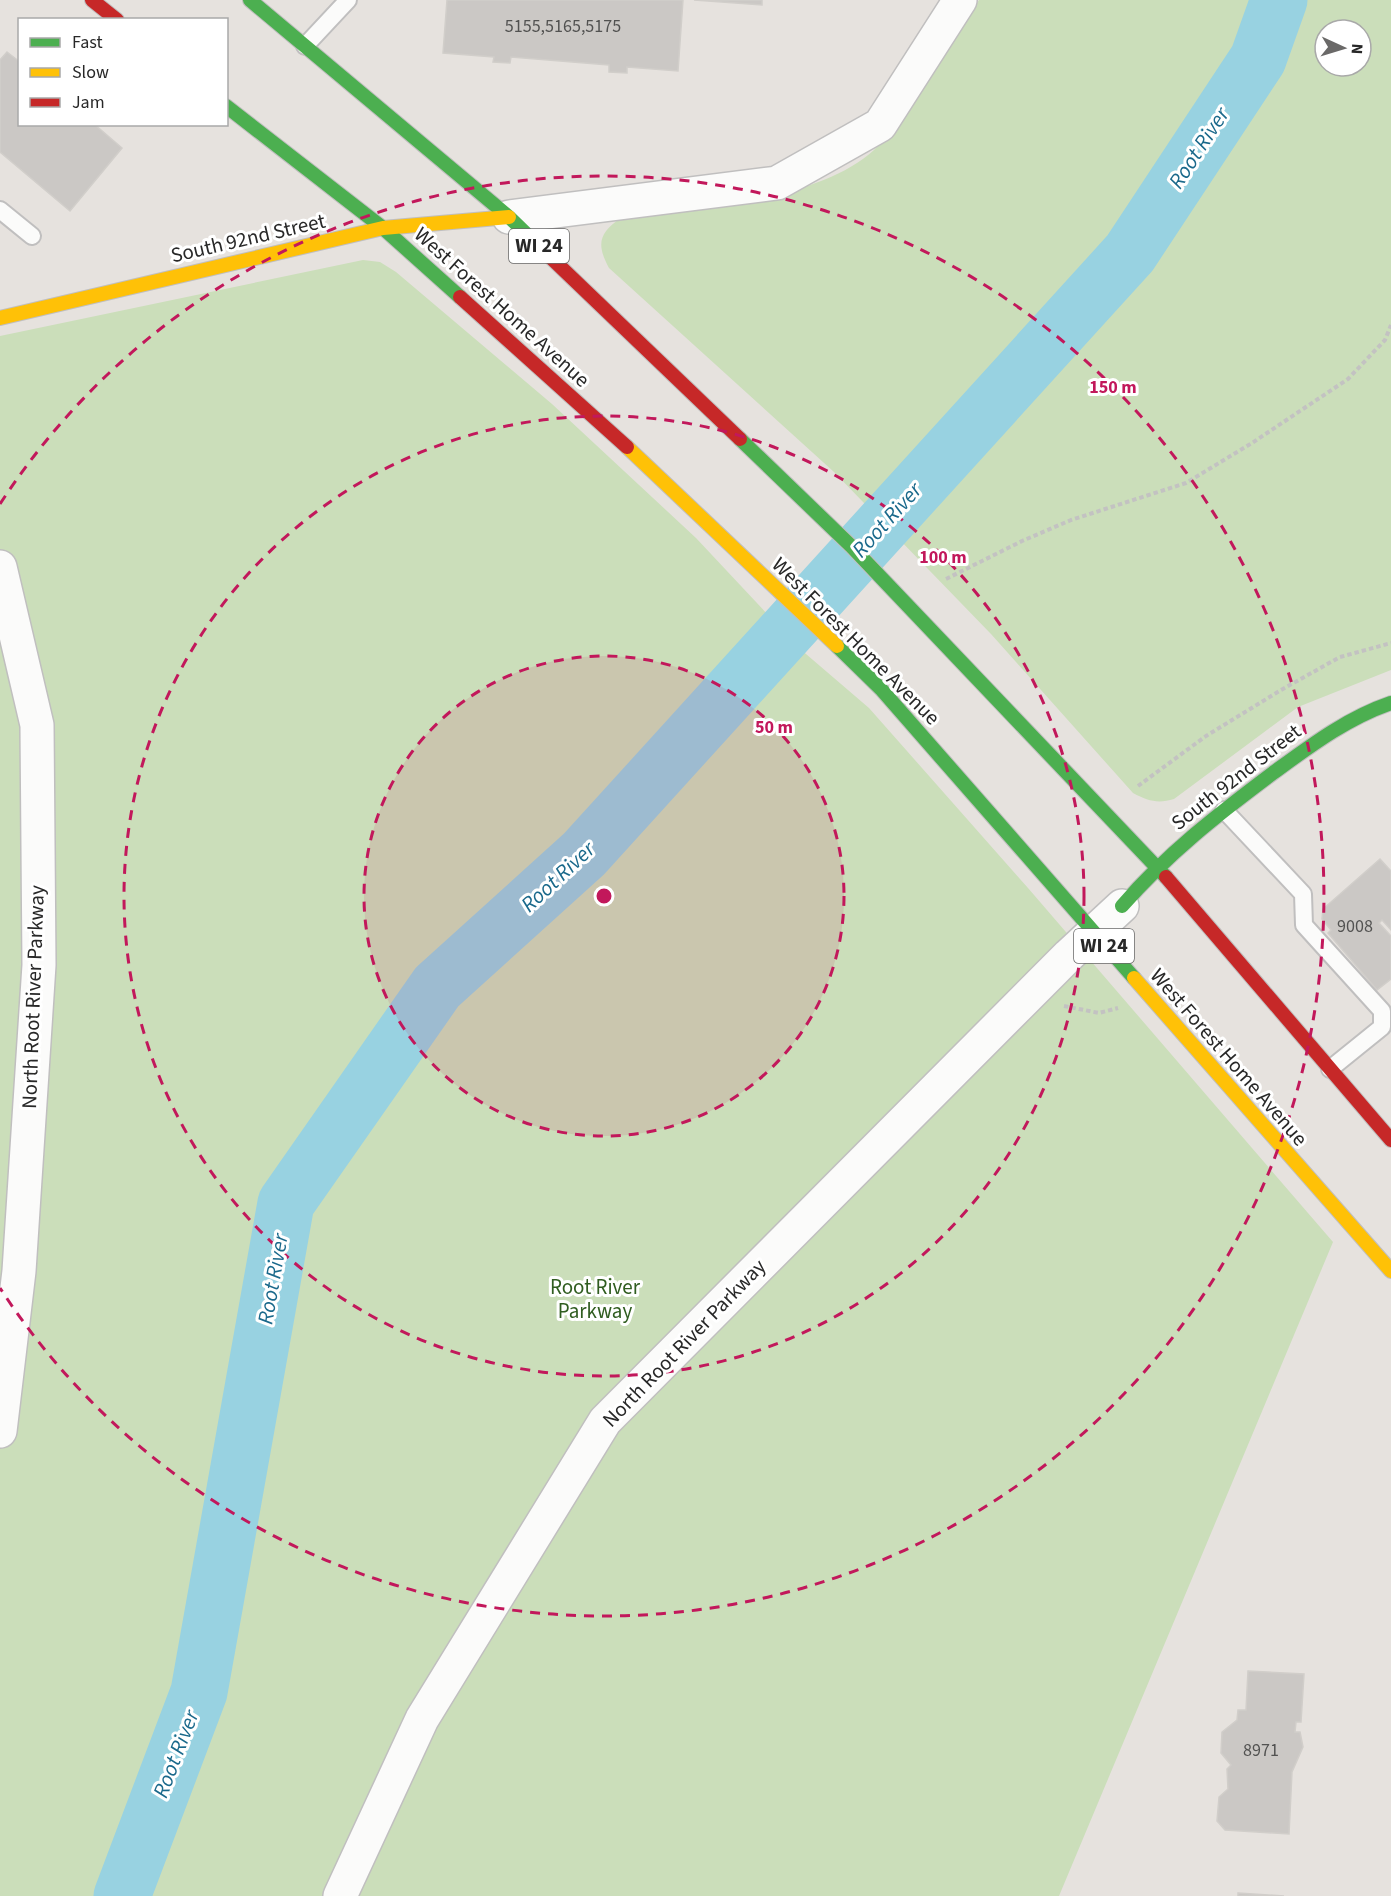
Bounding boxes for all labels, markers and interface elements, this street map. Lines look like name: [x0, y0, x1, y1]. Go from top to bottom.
house number: 5155,5165,5175: [505, 14, 621, 39]
legend: [18, 18, 228, 126]
north arrow: [1313, 18, 1373, 78]
text: Fast: [72, 30, 103, 55]
text: N: [1346, 43, 1368, 55]
text: Slow: [72, 60, 109, 85]
text: Jam: [72, 90, 105, 115]
water label: Root River: [1161, 100, 1238, 195]
street label: South 92nd Street: [168, 206, 328, 270]
street label: West Forest Home Avenue: [408, 220, 596, 394]
road number: WI 24: [509, 229, 569, 263]
text: 150 m: [1089, 375, 1137, 400]
water label: Root River: [845, 474, 930, 565]
text: 100 m: [919, 545, 967, 570]
street label: West Forest Home Avenue: [765, 550, 947, 732]
text: 50 m: [755, 715, 793, 740]
street label: South 92nd Street: [1165, 717, 1307, 837]
water label: Root River: [514, 833, 603, 920]
street label: North Root River Parkway: [14, 885, 52, 1109]
centre of rings: [594, 886, 614, 906]
house number: 9008: [1337, 914, 1373, 939]
road number: WI 24: [1074, 929, 1134, 963]
street label: West Forest Home Avenue: [1143, 961, 1315, 1153]
water label: Root River: [249, 1230, 297, 1327]
street label: North Root River Parkway: [596, 1252, 773, 1434]
park label: Root River Parkway: [550, 1272, 641, 1326]
water label: Root River: [145, 1704, 208, 1802]
house number: 8971: [1243, 1738, 1279, 1763]

